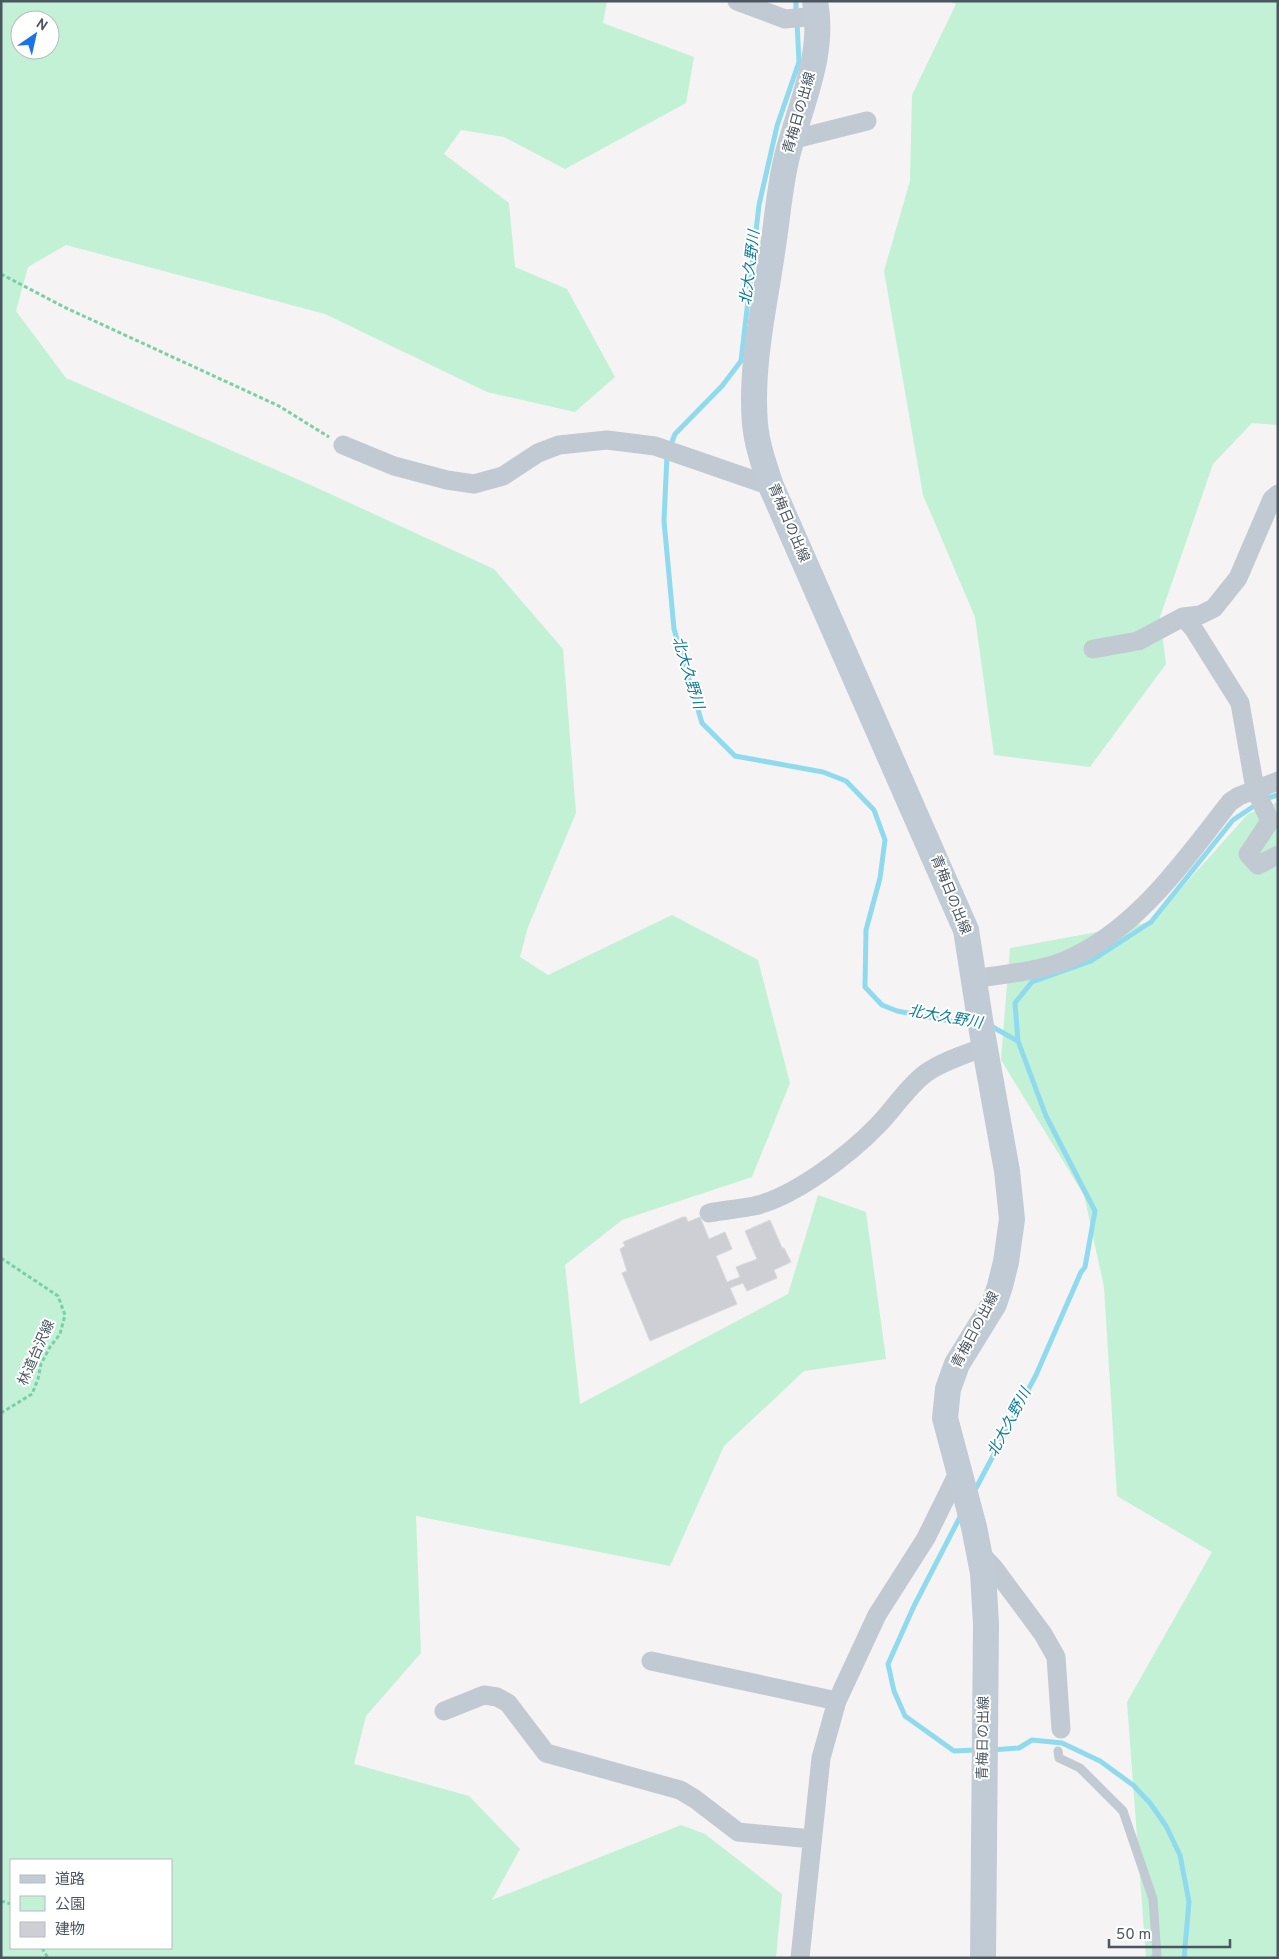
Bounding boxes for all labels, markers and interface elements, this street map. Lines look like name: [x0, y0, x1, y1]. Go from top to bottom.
north arrow: [10, 10, 60, 60]
text: N: [33, 16, 50, 35]
street label: 青梅日の出線: [779, 70, 820, 156]
water label: 北大久野川: [737, 228, 765, 306]
street label: 青梅日の出線: [764, 481, 813, 565]
water label: 北大久野川: [667, 634, 708, 714]
street label: 青梅日の出線: [926, 852, 975, 937]
water label: 北大久野川: [906, 1002, 986, 1034]
street label: 青梅日の出線: [948, 1288, 1003, 1371]
street label: 林道台沢線: [14, 1317, 59, 1388]
water label: 北大久野川: [984, 1384, 1037, 1461]
street label: 青梅日の出線: [974, 1696, 993, 1780]
legend: [10, 1859, 172, 1949]
text: 道路: [55, 1871, 85, 1890]
text: 公園: [55, 1896, 85, 1915]
scale bar: [1109, 1916, 1230, 1948]
text: 建物: [55, 1921, 85, 1940]
text: 50 m: [1116, 1926, 1151, 1945]

